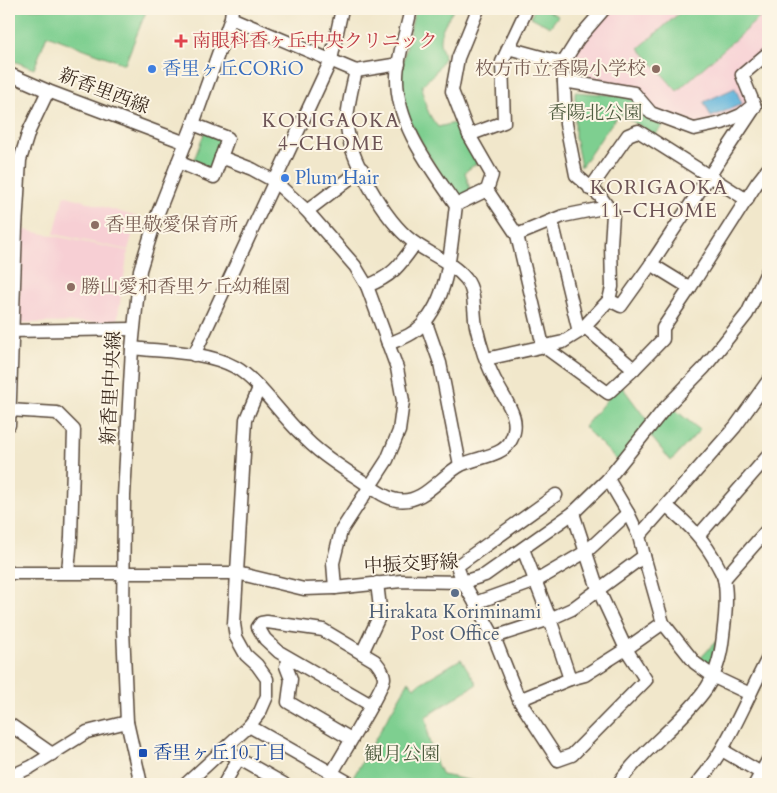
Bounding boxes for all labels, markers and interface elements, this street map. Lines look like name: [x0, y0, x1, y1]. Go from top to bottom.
place label: 南眼科香ヶ丘中央クリニック: [192, 28, 438, 54]
marker: 南眼科香ヶ丘中央クリニック: [174, 34, 188, 48]
place label: 香里ヶ丘CORiO: [162, 56, 304, 82]
place label: 枚方市立香陽小学校: [475, 56, 646, 82]
street label: 新香里西線: [55, 62, 153, 120]
marker: 香里ヶ丘CORiO: [146, 63, 158, 75]
marker: 枚方市立香陽小学校: [650, 63, 662, 75]
park label: 香陽北公園: [547, 100, 643, 126]
district label: KORIGAOKA 4-CHOME: [262, 107, 400, 157]
place label: Plum Hair: [295, 165, 379, 191]
marker: Plum Hair: [279, 172, 291, 184]
district label: KORIGAOKA 11-CHOME: [590, 174, 728, 224]
place label: 香里敬愛保育所: [105, 212, 238, 238]
marker: 香里敬愛保育所: [89, 219, 101, 231]
place label: 勝山愛和香里ケ丘幼稚園: [81, 274, 290, 300]
marker: 勝山愛和香里ケ丘幼稚園: [65, 281, 77, 293]
street label: 新香里中央線: [95, 330, 127, 446]
street label: 中振交野線: [363, 549, 459, 579]
marker: Hirakata Koriminami Post Office: [449, 587, 461, 599]
place label: Hirakata Koriminami Post Office: [369, 599, 541, 647]
place label: 香里ヶ丘10丁目: [153, 740, 286, 766]
park label: 観月公園: [364, 741, 440, 767]
marker: 香里ヶ丘10丁目: [137, 747, 149, 759]

